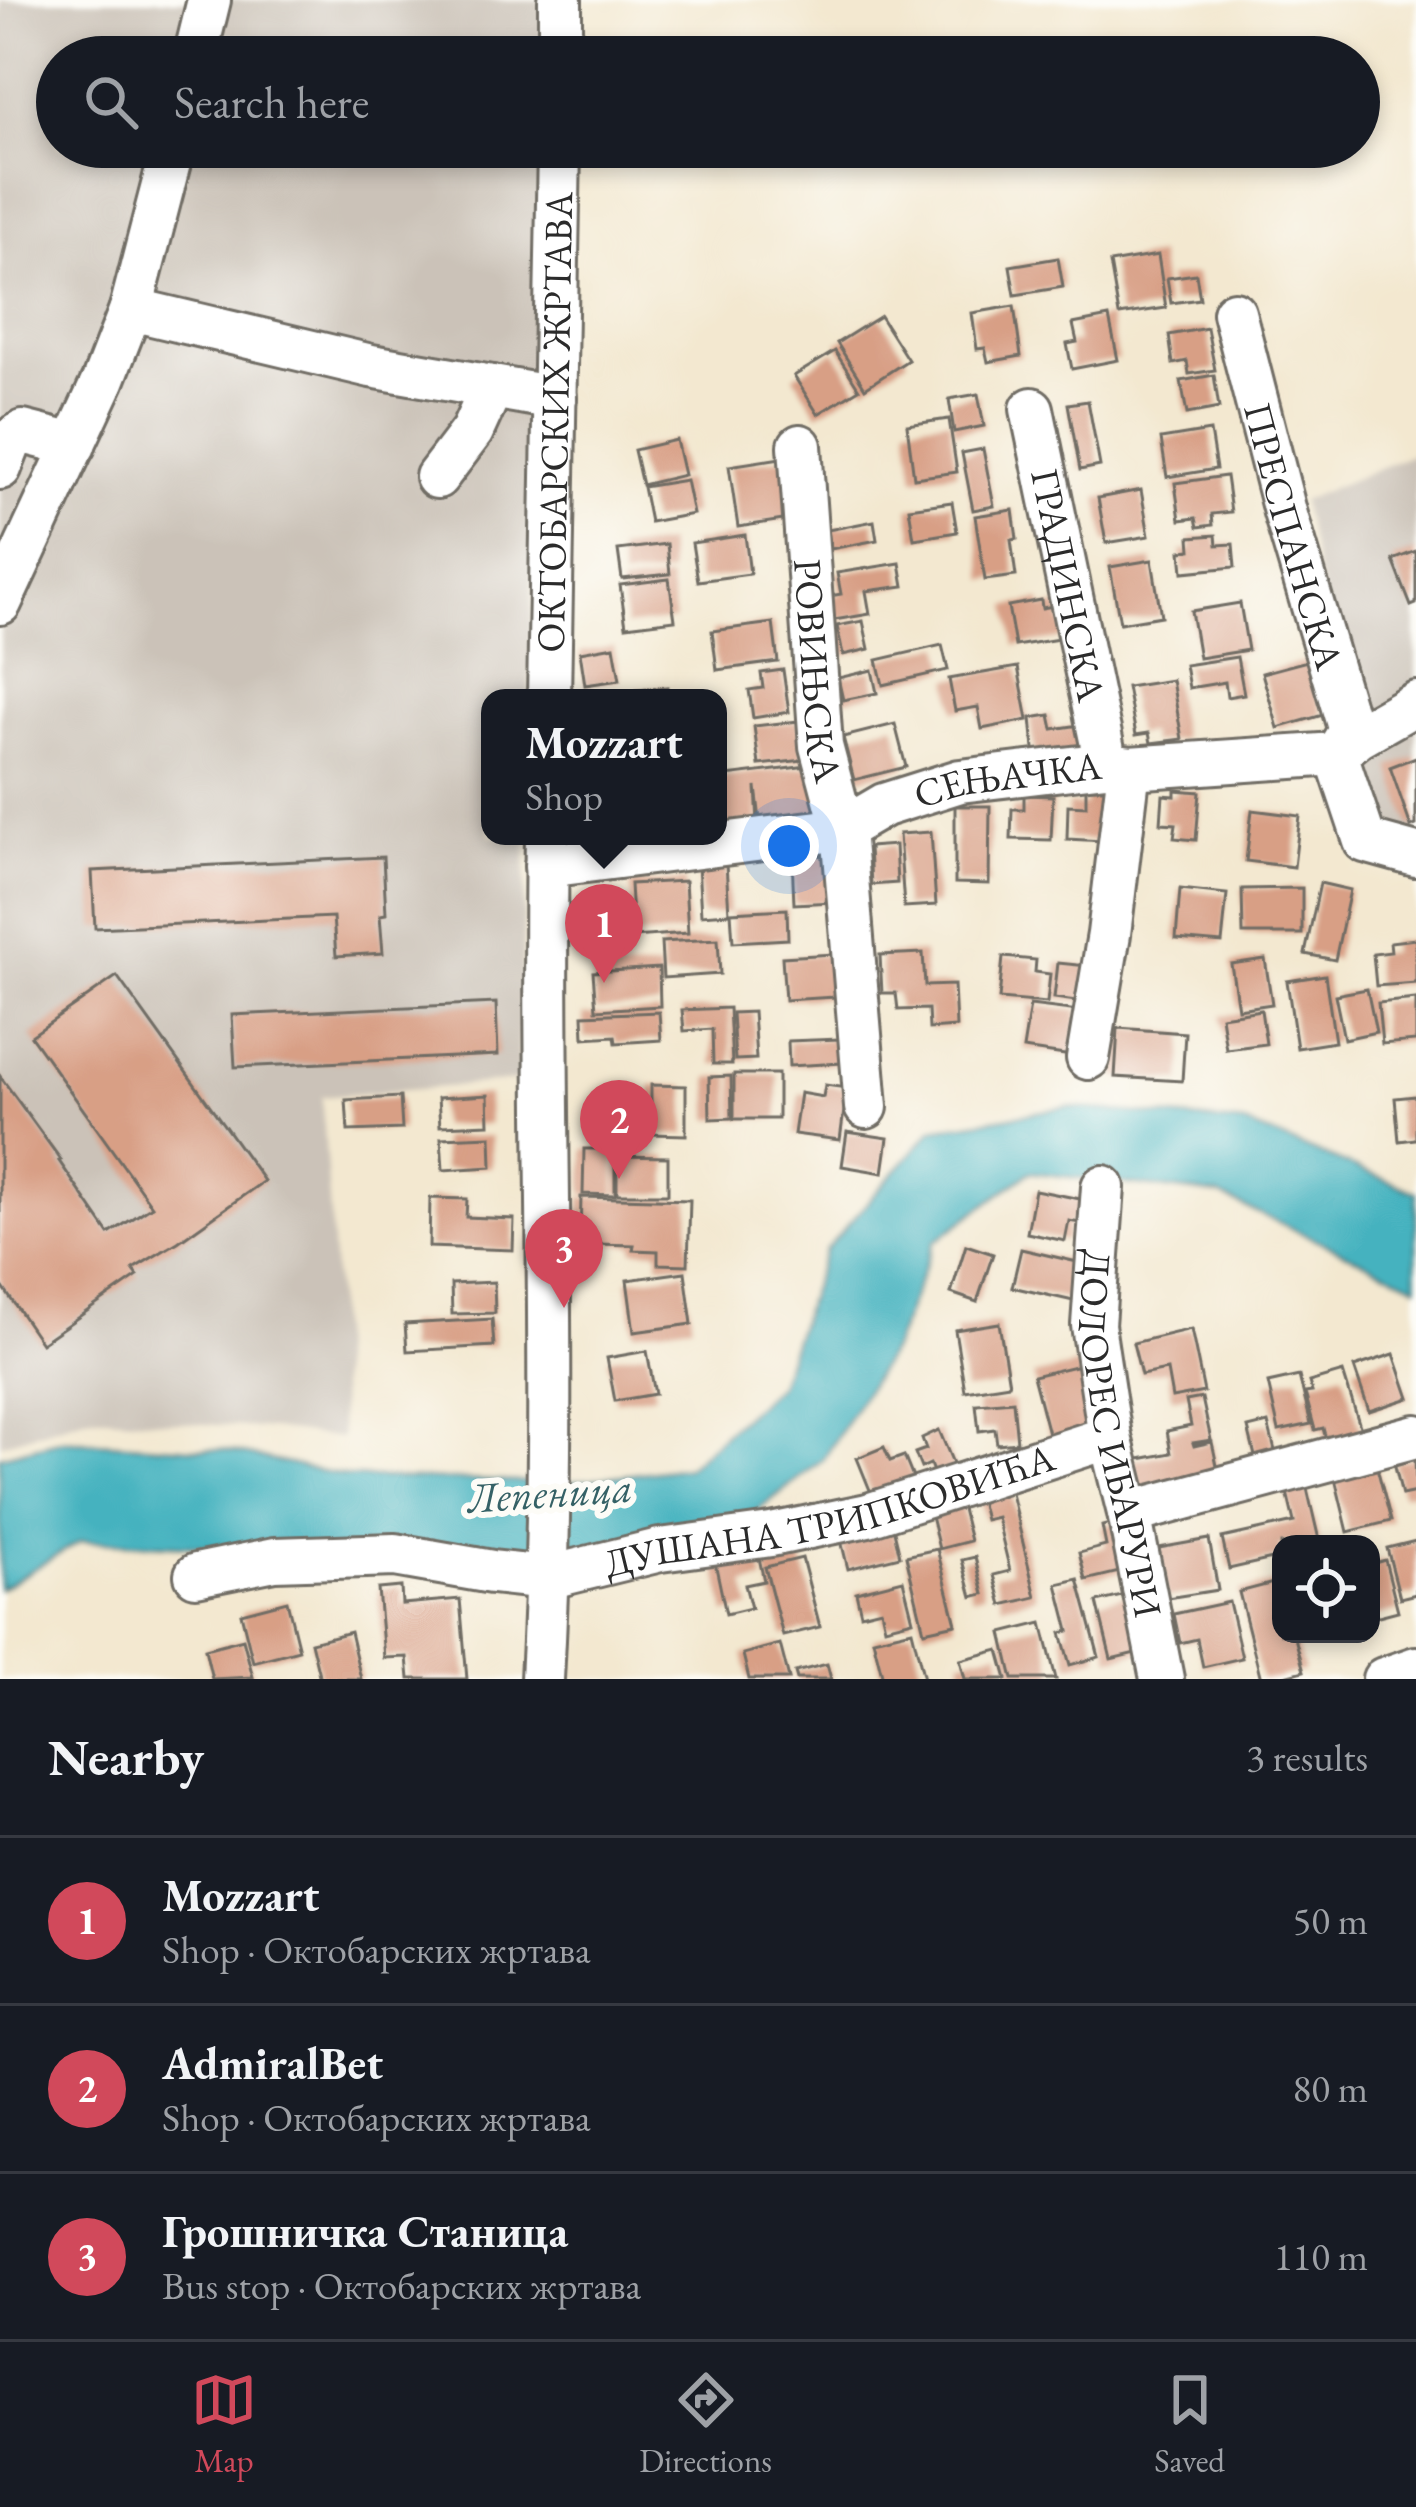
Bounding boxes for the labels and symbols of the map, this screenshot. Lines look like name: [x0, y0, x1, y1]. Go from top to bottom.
street label: ОКТОБАРСКИХ ЖРТАВА: [525, 190, 584, 653]
street label: ПРЕСПАНСКА: [1232, 397, 1356, 677]
street label: ГРАДИНСКА: [1019, 465, 1118, 707]
street label: РОВИЊСКА: [782, 557, 855, 789]
street label: СЕЊАЧКА: [908, 740, 1105, 820]
your location: [759, 816, 819, 876]
pin: 1: [565, 884, 643, 983]
pin: 2: [580, 1080, 658, 1179]
pin: 3: [525, 1209, 603, 1308]
street label: ДОЛОРЕС ИБАРУРИ: [1066, 1248, 1174, 1621]
street label: ДУШАНА ТРИПКОВИЋА: [599, 1431, 1062, 1589]
water label: Лепеница: [464, 1459, 634, 1526]

